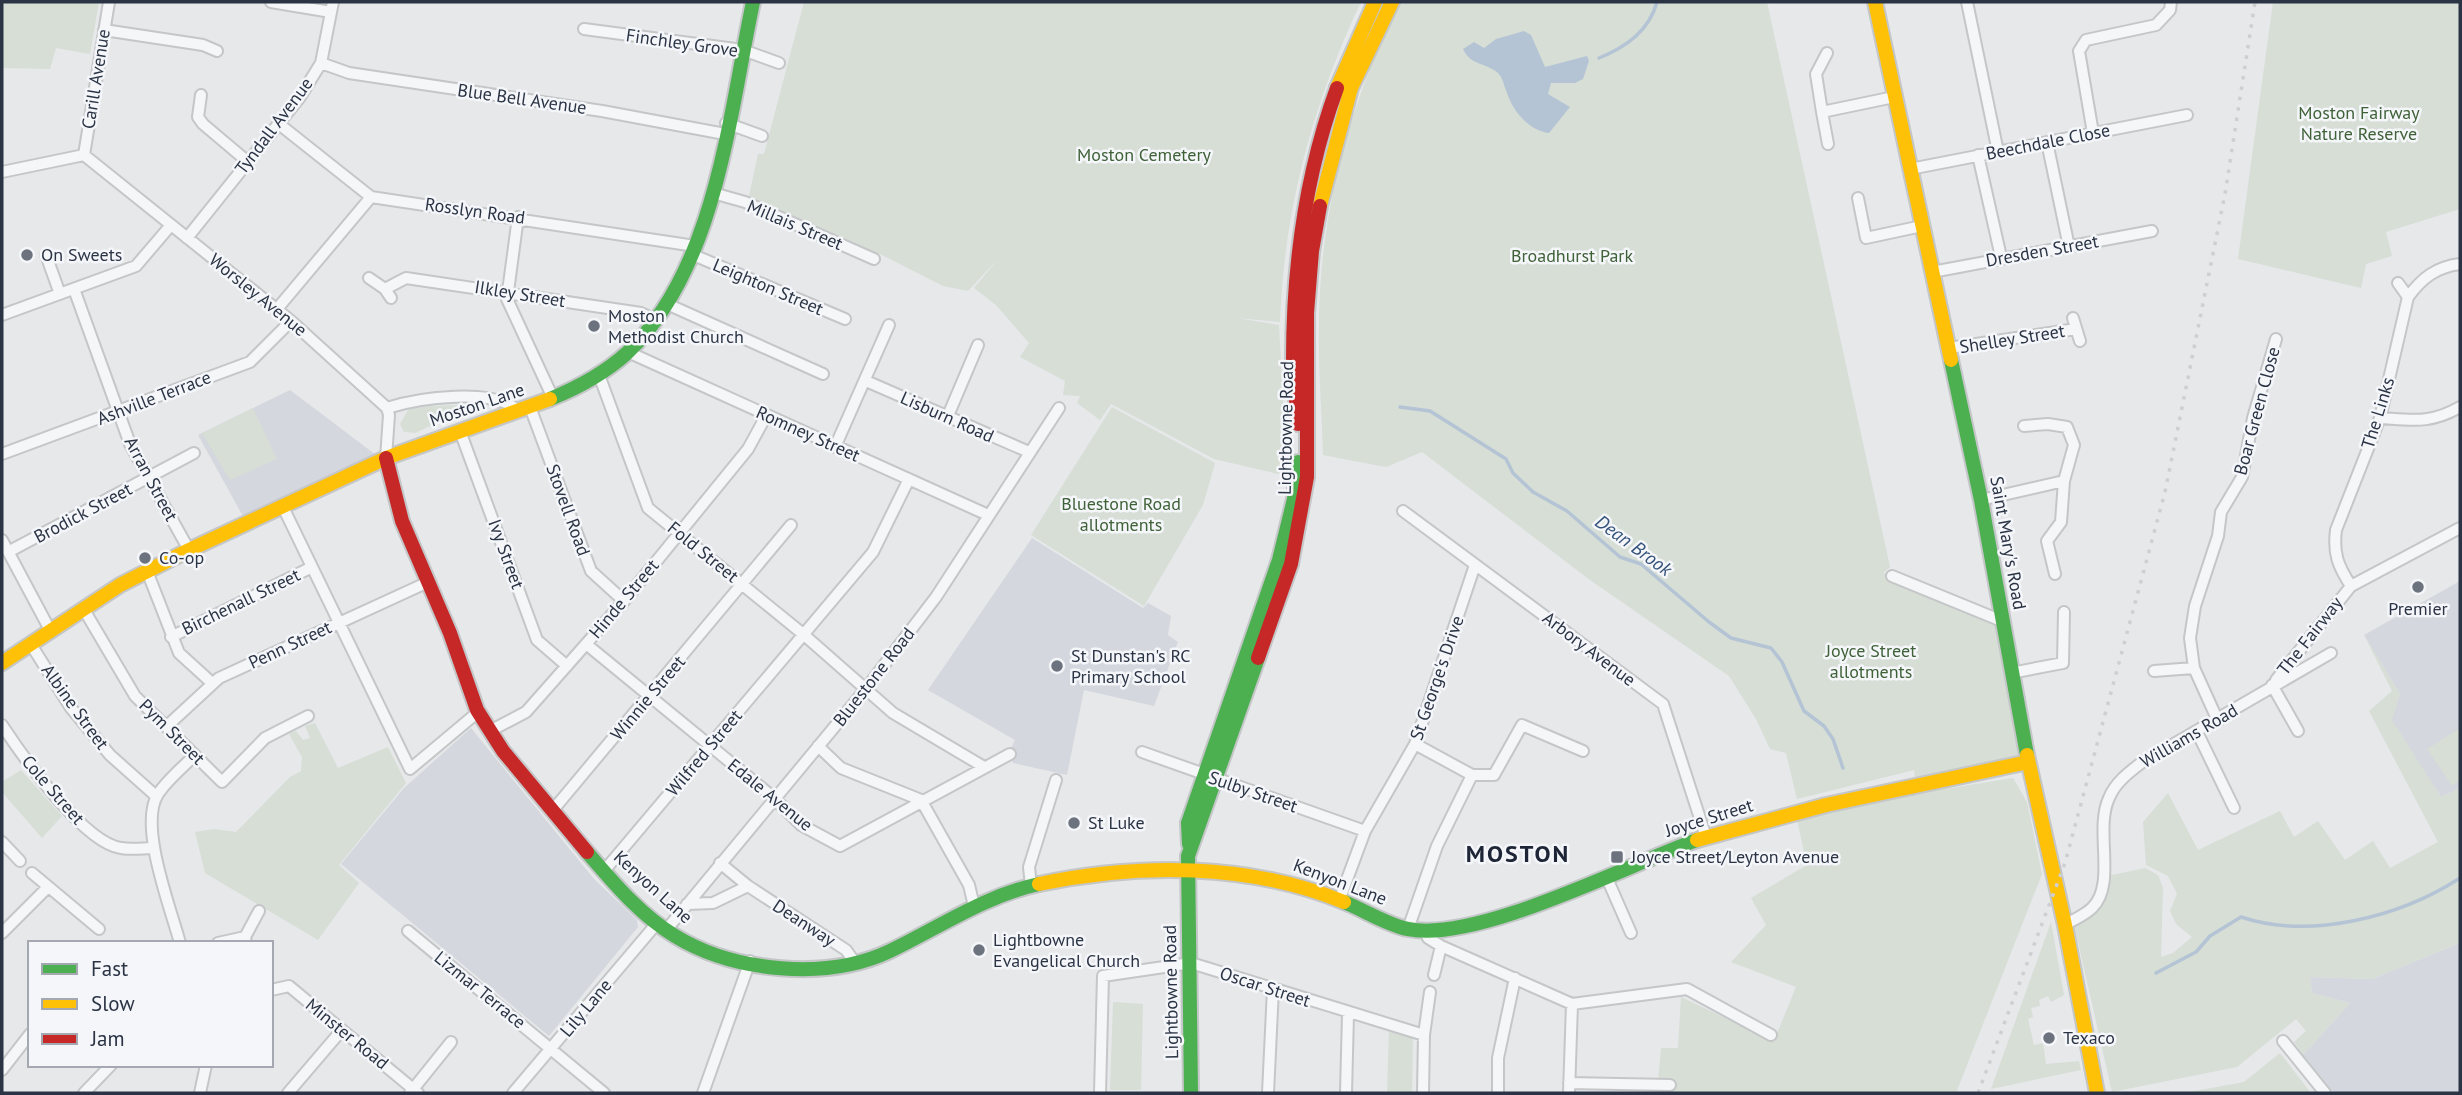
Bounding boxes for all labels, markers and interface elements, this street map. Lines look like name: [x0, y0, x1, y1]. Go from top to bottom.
street label: Finchley Grove: [625, 23, 739, 62]
street label: Carill Avenue: [76, 27, 115, 131]
street label: Tyndall Avenue: [230, 73, 318, 179]
street label: Blue Bell Avenue: [456, 78, 588, 119]
park label: Moston Fairway Nature Reserve: [2298, 101, 2420, 145]
street label: Beechdale Close: [1984, 118, 2112, 165]
park label: Moston Cemetery: [1077, 143, 1211, 166]
street label: Rosslyn Road: [423, 192, 527, 229]
street label: Millais Street: [744, 194, 846, 255]
street label: Dresden Street: [1984, 229, 2100, 272]
place label: On Sweets: [41, 243, 122, 266]
park label: Broadhurst Park: [1511, 244, 1633, 267]
marker: On Sweets: [19, 247, 35, 263]
street label: Worsley Avenue: [205, 248, 312, 341]
street label: Leighton Street: [709, 253, 827, 320]
street label: Ilkley Street: [473, 275, 567, 312]
place label: Moston Methodist Church: [608, 304, 744, 348]
marker: Moston Methodist Church: [586, 318, 602, 334]
street label: Shelley Street: [1958, 319, 2066, 358]
street label: Boar Green Close: [2228, 344, 2285, 478]
street label: Lightbowne Road: [1273, 361, 1298, 495]
street label: Ashville Terrace: [94, 365, 214, 430]
street label: The Links: [2356, 374, 2399, 452]
street label: Moston Lane: [427, 378, 527, 431]
street label: Lisburn Road: [897, 386, 998, 447]
street label: Romney Street: [753, 400, 864, 467]
street label: Arran Street: [120, 433, 183, 525]
street label: Stovell Road: [541, 461, 596, 559]
street label: Saint Mary's Road: [1985, 474, 2032, 611]
street label: Brodick Street: [30, 477, 136, 548]
park label: Bluestone Road allotments: [1061, 492, 1181, 536]
water label: Dean Brook: [1591, 509, 1678, 582]
street label: Ivy Street: [483, 516, 530, 592]
street label: Fold Street: [663, 516, 743, 587]
place label: Co-op: [159, 546, 204, 569]
marker: Co-op: [137, 550, 153, 566]
street label: Hinde Street: [584, 554, 663, 643]
street label: Birchenall Street: [178, 563, 304, 640]
marker: Premier: [2410, 579, 2426, 595]
street label: The Fairway: [2272, 591, 2348, 680]
place label: Premier: [2388, 597, 2448, 620]
street label: Arbory Avenue: [1538, 606, 1640, 691]
street label: St George's Drive: [1404, 612, 1469, 743]
street label: Penn Street: [245, 615, 335, 674]
street label: Bluestone Road: [828, 622, 920, 731]
park label: Joyce Street allotments: [1825, 639, 1916, 683]
place label: St Dunstan's RC Primary School: [1071, 644, 1191, 688]
street label: Winnie Street: [605, 650, 690, 745]
marker: St Dunstan's RC Primary School: [1049, 658, 1065, 674]
street label: Albine Street: [37, 659, 114, 754]
street label: Pym Street: [135, 694, 210, 769]
street label: Williams Road: [2136, 698, 2242, 773]
street label: Wilfred Street: [661, 705, 747, 801]
street label: Cole Street: [17, 750, 90, 829]
street label: Edale Avenue: [723, 753, 818, 836]
street label: Sulby Street: [1206, 766, 1301, 817]
street label: Joyce Street: [1661, 793, 1755, 842]
place label: St Luke: [1088, 811, 1145, 834]
marker: St Luke: [1066, 815, 1082, 831]
district label: MOSTON: [1466, 838, 1570, 869]
street label: Kenyon Lane: [609, 845, 698, 928]
place label: Joyce Street/Leyton Avenue: [1630, 845, 1839, 868]
marker: Joyce Street/Leyton Avenue: [1609, 849, 1625, 865]
street label: Kenyon Lane: [1290, 853, 1390, 910]
street label: Deanway: [769, 894, 840, 952]
street label: Lightbowne Road: [1158, 925, 1183, 1059]
place label: Lightbowne Evangelical Church: [993, 928, 1140, 972]
legend: [28, 941, 273, 1067]
marker: Lightbowne Evangelical Church: [971, 942, 987, 958]
street label: Lizmar Terrace: [430, 946, 531, 1033]
text: Fast: [91, 955, 128, 982]
street label: Oscar Street: [1217, 961, 1313, 1012]
street label: Lily Lane: [555, 974, 617, 1041]
text: Slow: [91, 990, 135, 1017]
street label: Minster Road: [301, 993, 394, 1074]
text: Jam: [90, 1025, 125, 1052]
place label: Texaco: [2063, 1026, 2115, 1049]
marker: Texaco: [2041, 1030, 2057, 1046]

